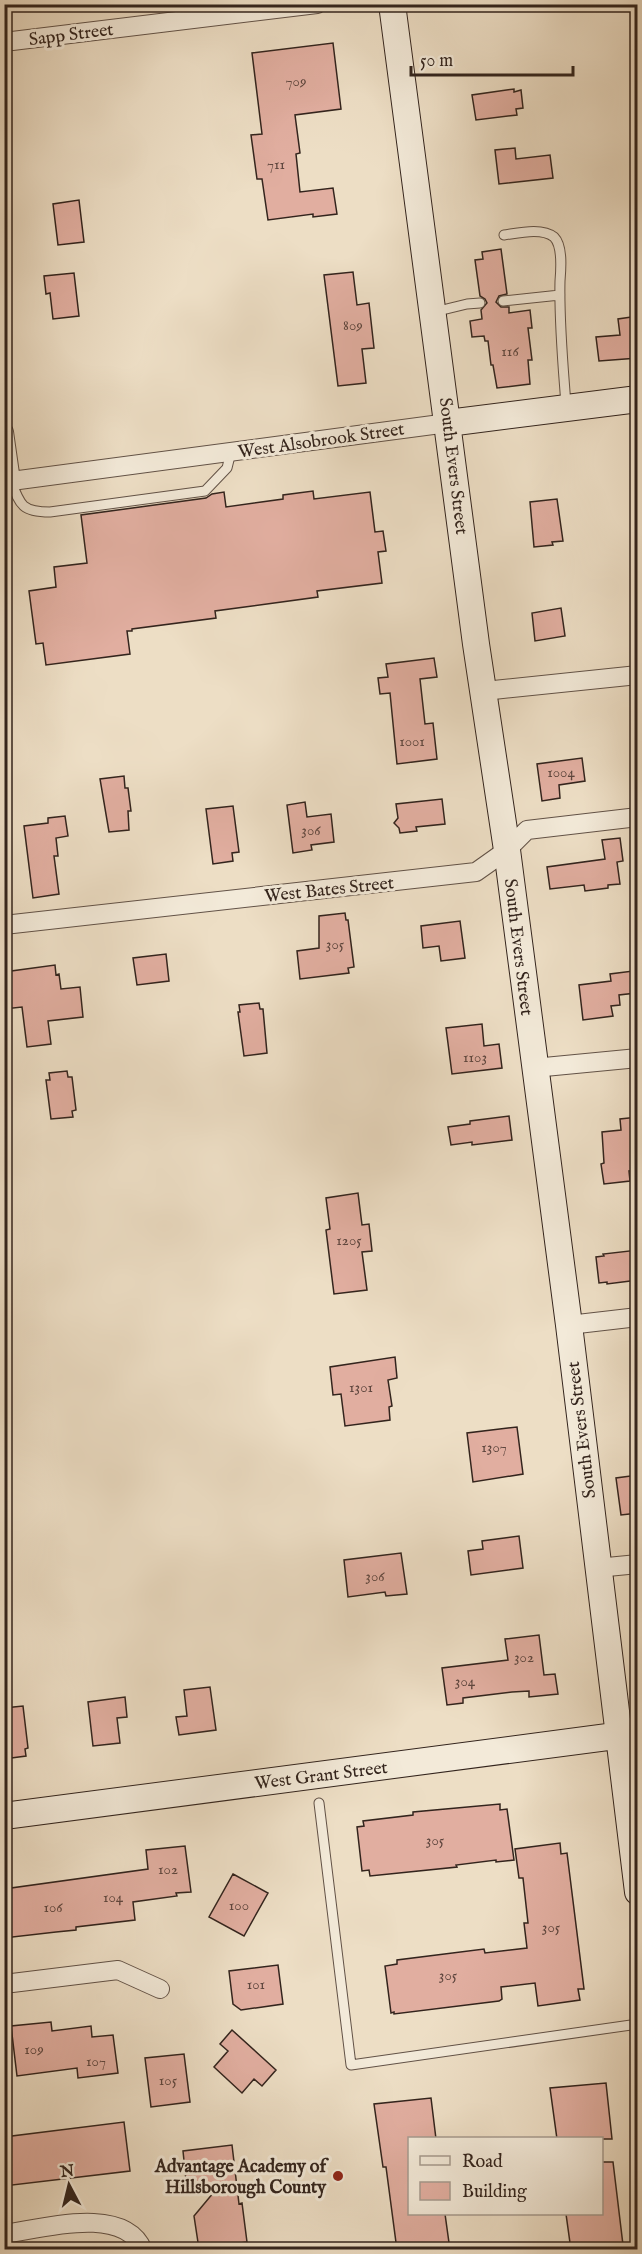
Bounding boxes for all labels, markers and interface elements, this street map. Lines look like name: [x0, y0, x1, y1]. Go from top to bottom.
street label: Sapp Street: [28, 19, 115, 52]
scale bar: [411, 39, 573, 77]
text: 50 m: [420, 50, 453, 73]
house number: 709: [286, 72, 306, 91]
house number: 711: [267, 155, 285, 174]
house number: 809: [343, 316, 363, 335]
house number: 116: [501, 342, 519, 361]
street label: South Evers Street: [433, 396, 472, 536]
street label: West Alsobrook Street: [236, 418, 406, 465]
house number: 1001: [399, 732, 425, 751]
house number: 1004: [547, 763, 575, 782]
house number: 306: [301, 821, 321, 840]
street label: West Bates Street: [263, 872, 395, 909]
street label: South Evers Street: [498, 877, 537, 1017]
house number: 305: [326, 935, 345, 954]
house number: 1103: [463, 1048, 487, 1067]
house number: 1205: [336, 1231, 362, 1250]
street label: South Evers Street: [563, 1360, 602, 1500]
house number: 1301: [349, 1378, 373, 1397]
house number: 1307: [481, 1438, 507, 1457]
house number: 306: [365, 1567, 385, 1586]
house number: 302: [514, 1648, 534, 1667]
house number: 304: [455, 1672, 476, 1691]
street label: West Grant Street: [253, 1757, 389, 1796]
house number: 305: [426, 1831, 445, 1850]
house number: 102: [158, 1860, 178, 1879]
house number: 104: [103, 1888, 124, 1907]
house number: 100: [229, 1896, 249, 1915]
house number: 106: [43, 1898, 63, 1917]
house number: 305: [542, 1918, 561, 1937]
house number: 305: [439, 1966, 458, 1985]
house number: 101: [247, 1975, 265, 1994]
house number: 109: [24, 2040, 44, 2059]
house number: 107: [86, 2052, 106, 2071]
house number: 105: [159, 2071, 178, 2090]
legend: [408, 2137, 603, 2215]
text: Road: [462, 2151, 503, 2174]
north arrow: [39, 2155, 99, 2215]
place label: Advantage Academy of Hillsborough County: [154, 2156, 329, 2200]
text: N: [58, 2161, 76, 2183]
marker: Advantage Academy of Hillsborough County: [331, 2169, 345, 2183]
text: Building: [462, 2181, 527, 2204]

